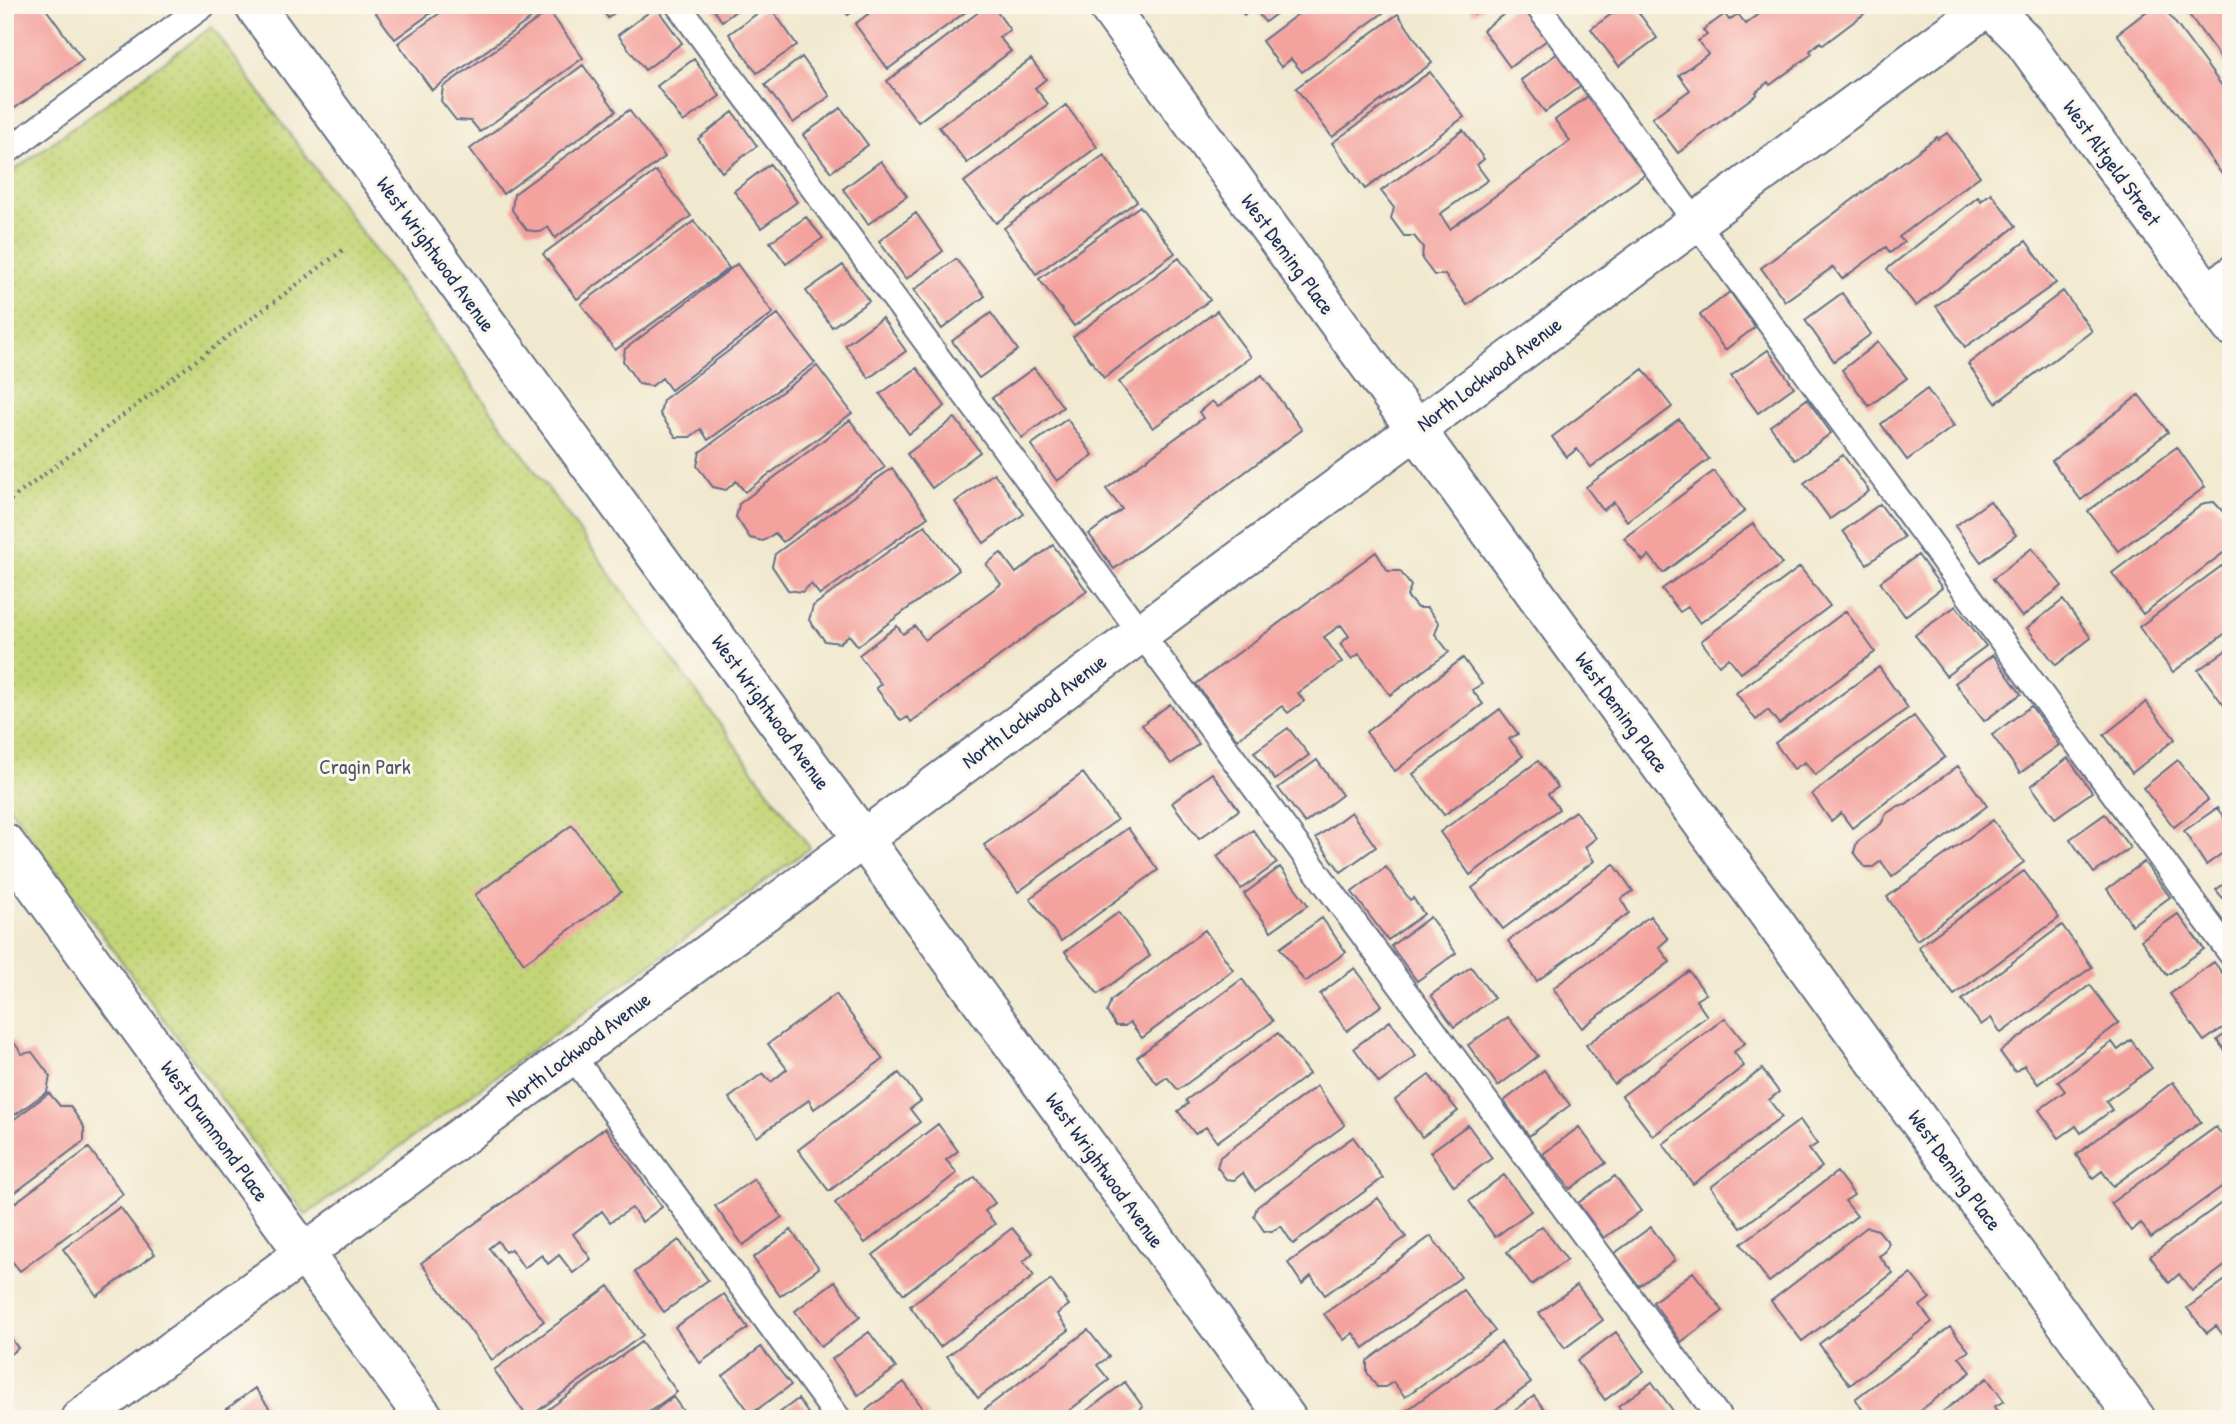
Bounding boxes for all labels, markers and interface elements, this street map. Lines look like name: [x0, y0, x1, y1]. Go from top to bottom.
street label: West Altgeld Street: [2056, 94, 2168, 233]
street label: West Wrightwood Avenue: [370, 170, 502, 338]
street label: West Deming Place: [1234, 188, 1342, 320]
street label: North Lockwood Avenue: [1411, 310, 1567, 438]
street label: West Wrightwood Avenue: [705, 628, 837, 796]
street label: West Deming Place: [1568, 646, 1676, 778]
street label: North Lockwood Avenue: [956, 647, 1112, 775]
park label: Cragin Park: [319, 752, 411, 781]
street label: North Lockwood Avenue: [500, 985, 656, 1113]
street label: West Drummond Place: [154, 1055, 276, 1207]
street label: West Wrightwood Avenue: [1039, 1086, 1171, 1254]
street label: West Deming Place: [1901, 1104, 2009, 1236]

